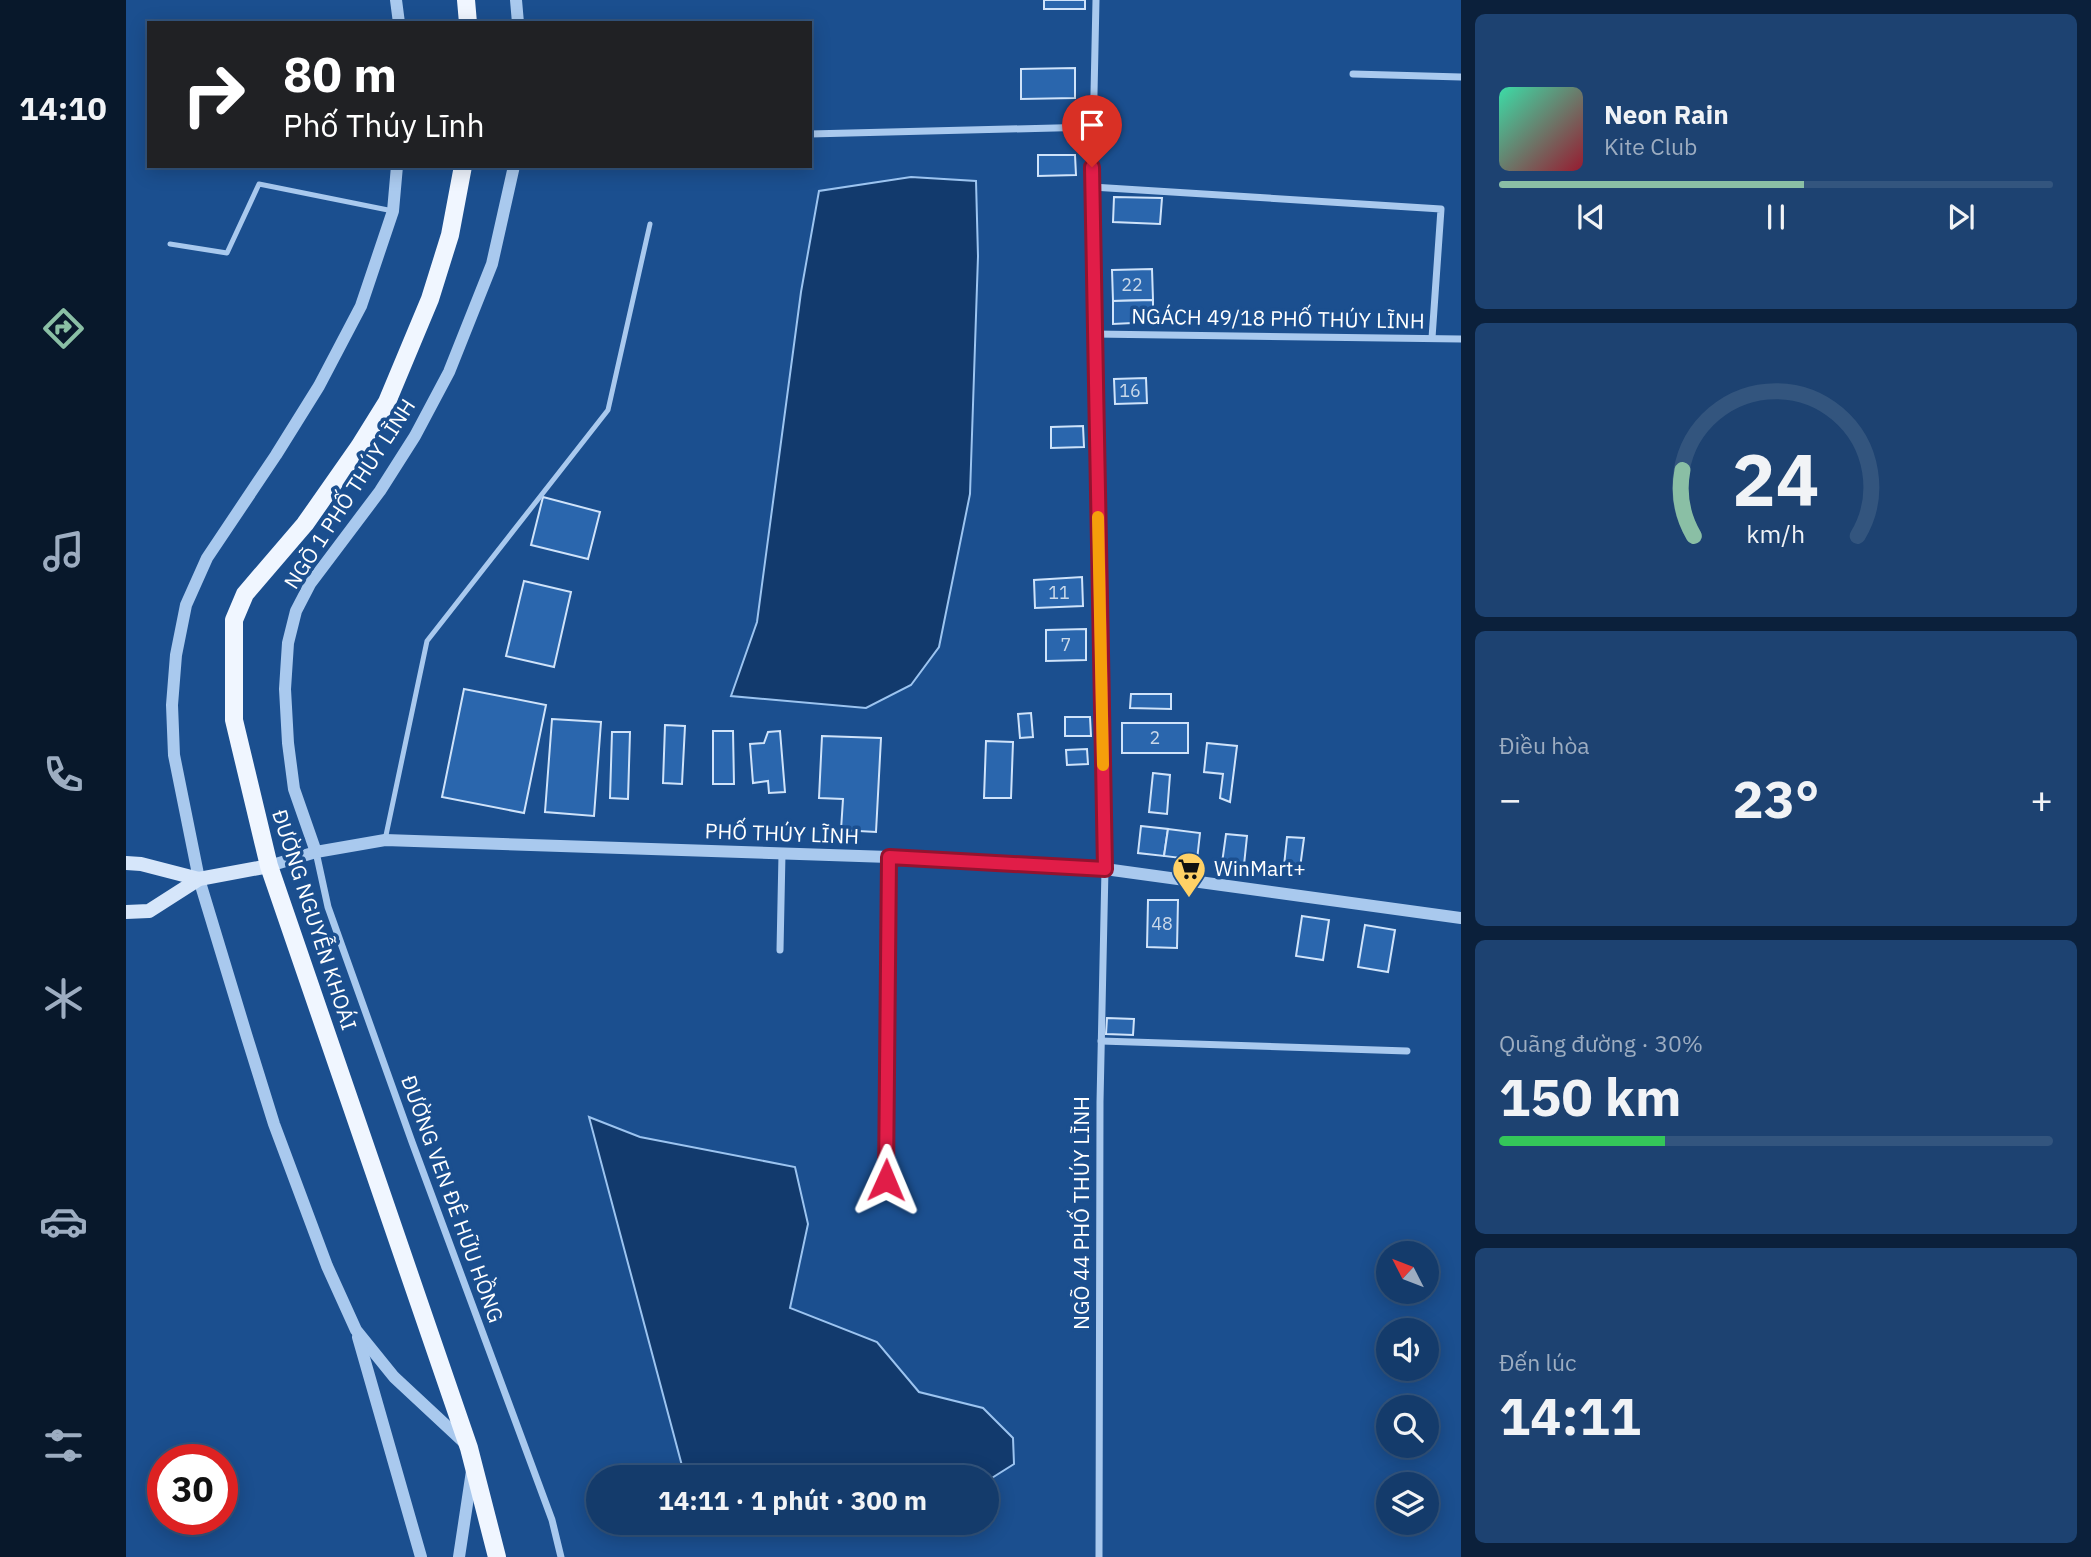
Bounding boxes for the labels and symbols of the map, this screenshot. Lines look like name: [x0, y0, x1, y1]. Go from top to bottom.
pin: [1062, 95, 1122, 167]
house number: 22: [1121, 273, 1143, 296]
street label: NGÁCH 49/18 PHỐ THÚY LĨNH: [1131, 300, 1425, 335]
house number: 16: [1119, 379, 1141, 402]
street label: NGÕ 1 PHỐ THÚY LĨNH: [276, 392, 421, 594]
house number: 11: [1048, 581, 1070, 604]
house number: 7: [1061, 633, 1071, 656]
house number: 2: [1150, 726, 1160, 749]
street label: ĐƯỜNG NGUYỄN KHOÁI: [266, 805, 365, 1034]
street label: PHỐ THÚY LĨNH: [704, 815, 860, 850]
supermarket icon: WinMart+: [1170, 850, 1208, 899]
place label: WinMart+: [1214, 854, 1306, 882]
house number: 48: [1151, 912, 1173, 935]
street label: ĐƯỜNG VEN ĐÊ HỮU HỒNG: [395, 1071, 512, 1326]
street label: NGÕ 44 PHỐ THÚY LĨNH: [1066, 1096, 1095, 1330]
position arrow: [849, 1143, 923, 1217]
north arrow: [1376, 1241, 1438, 1304]
speed limit sign: 30: [147, 1444, 238, 1535]

